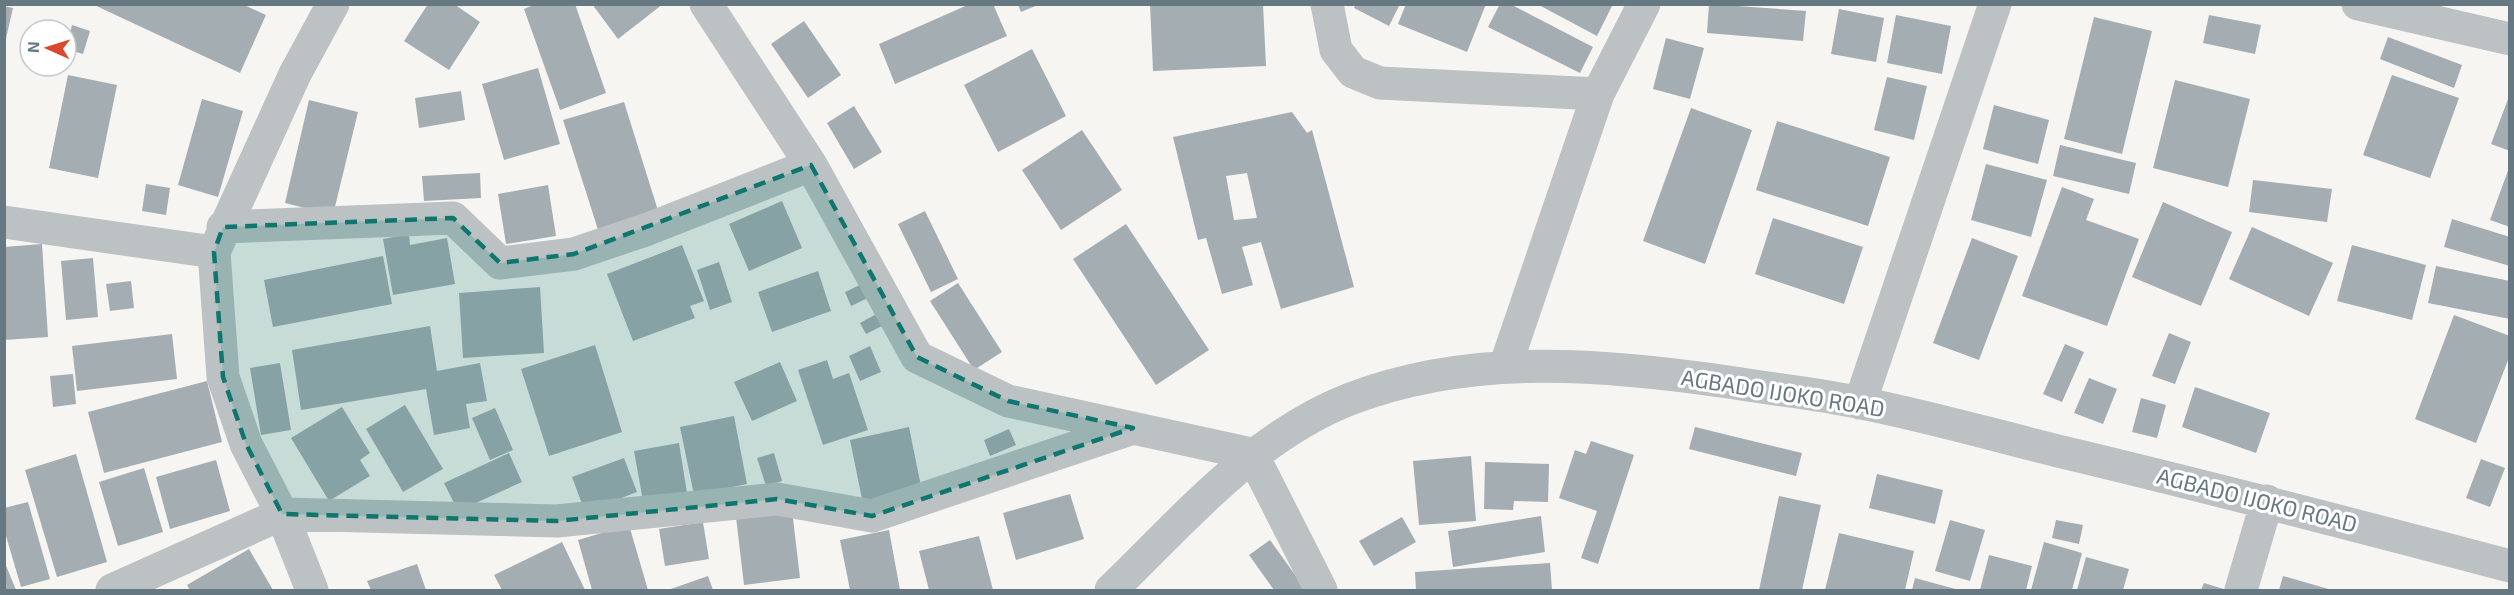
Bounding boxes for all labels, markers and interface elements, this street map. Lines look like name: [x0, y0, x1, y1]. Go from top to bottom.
north arrow: [18, 18, 78, 78]
text: N: [23, 41, 42, 53]
street label: AGBADO IJOKO ROAD: [1680, 363, 1887, 421]
street label: AGBADO IJOKO ROAD: [2154, 462, 2360, 536]

